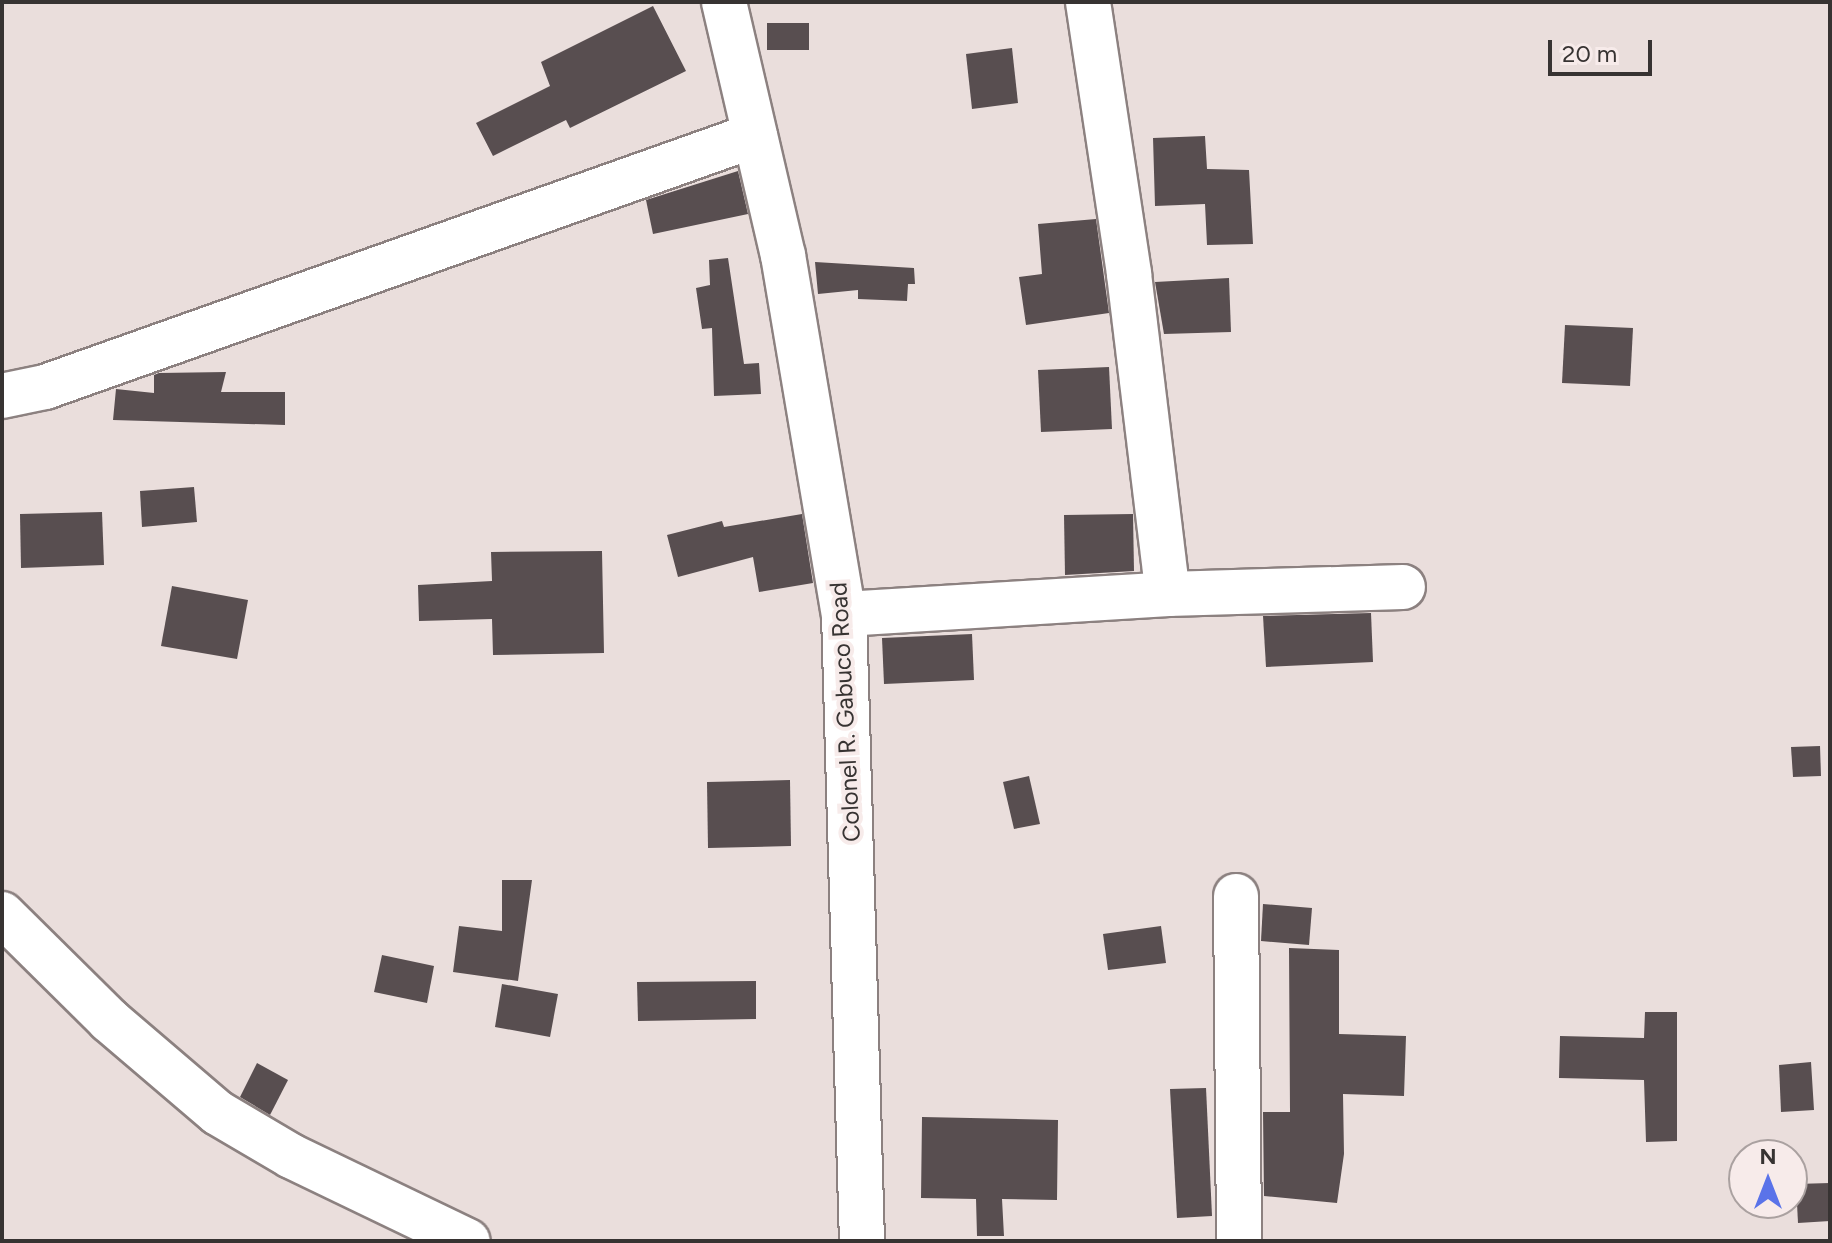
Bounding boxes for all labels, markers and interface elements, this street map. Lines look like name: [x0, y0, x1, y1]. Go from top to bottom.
scale bar: [1552, 24, 1656, 74]
text: 20 m: [1562, 39, 1617, 68]
street label: Colonel R. Gabuco Road: [824, 581, 866, 843]
north arrow: [1728, 1139, 1808, 1219]
text: N: [1759, 1143, 1777, 1170]

